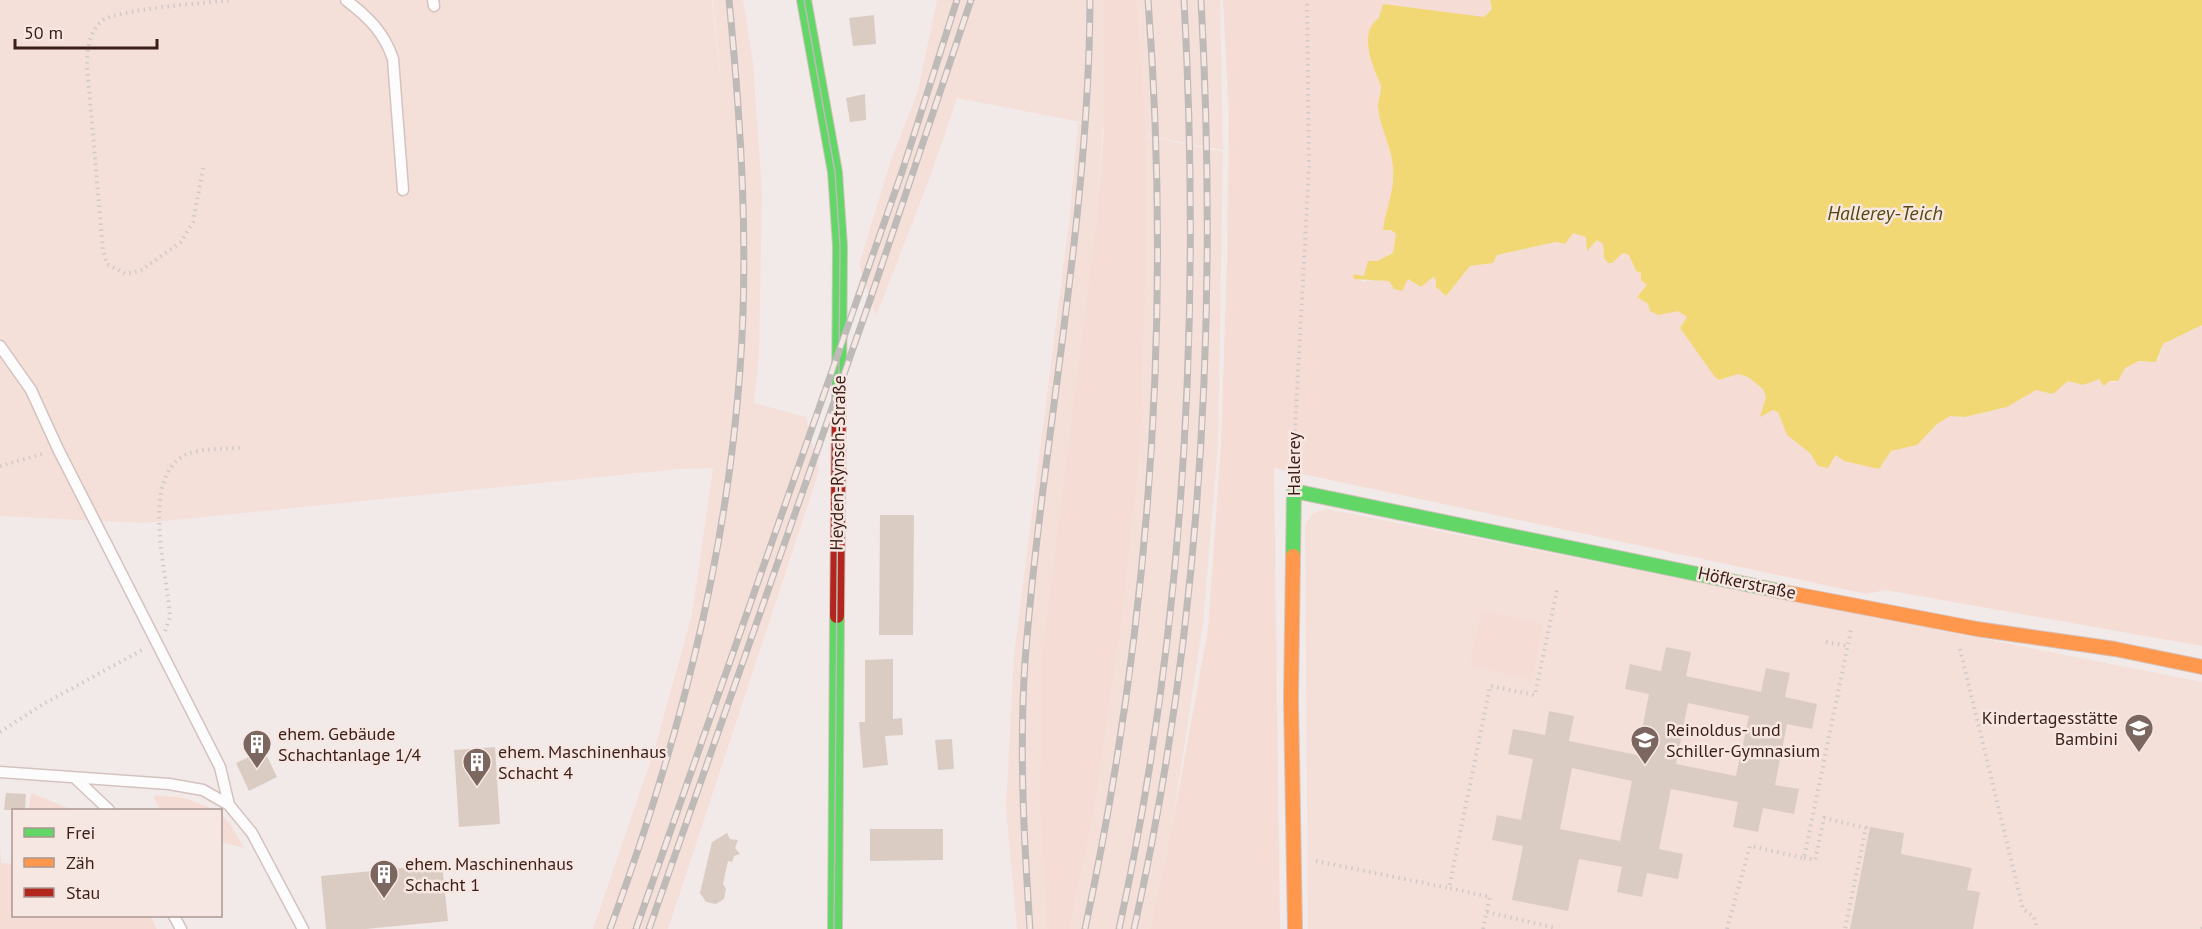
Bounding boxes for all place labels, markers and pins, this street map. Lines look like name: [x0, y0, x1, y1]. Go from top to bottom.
place label: Kindertagesstätte Bambini: [1982, 706, 2118, 750]
school or university icon: Kindertagesstätte Bambini: [2123, 712, 2155, 754]
place label: Reinoldus- und Schiller-Gymnasium: [1666, 718, 1820, 762]
place label: ehem. Gebäude Schachtanlage 1/4: [278, 722, 421, 766]
school or university icon: Reinoldus- und Schiller-Gymnasium: [1629, 724, 1661, 766]
building icon: ehem. Gebäude Schachtanlage 1/4: [241, 728, 273, 770]
place label: ehem. Maschinenhaus Schacht 4: [498, 740, 666, 784]
building icon: ehem. Maschinenhaus Schacht 4: [461, 746, 493, 788]
place label: ehem. Maschinenhaus Schacht 1: [405, 852, 573, 896]
building icon: ehem. Maschinenhaus Schacht 1: [368, 858, 400, 900]

